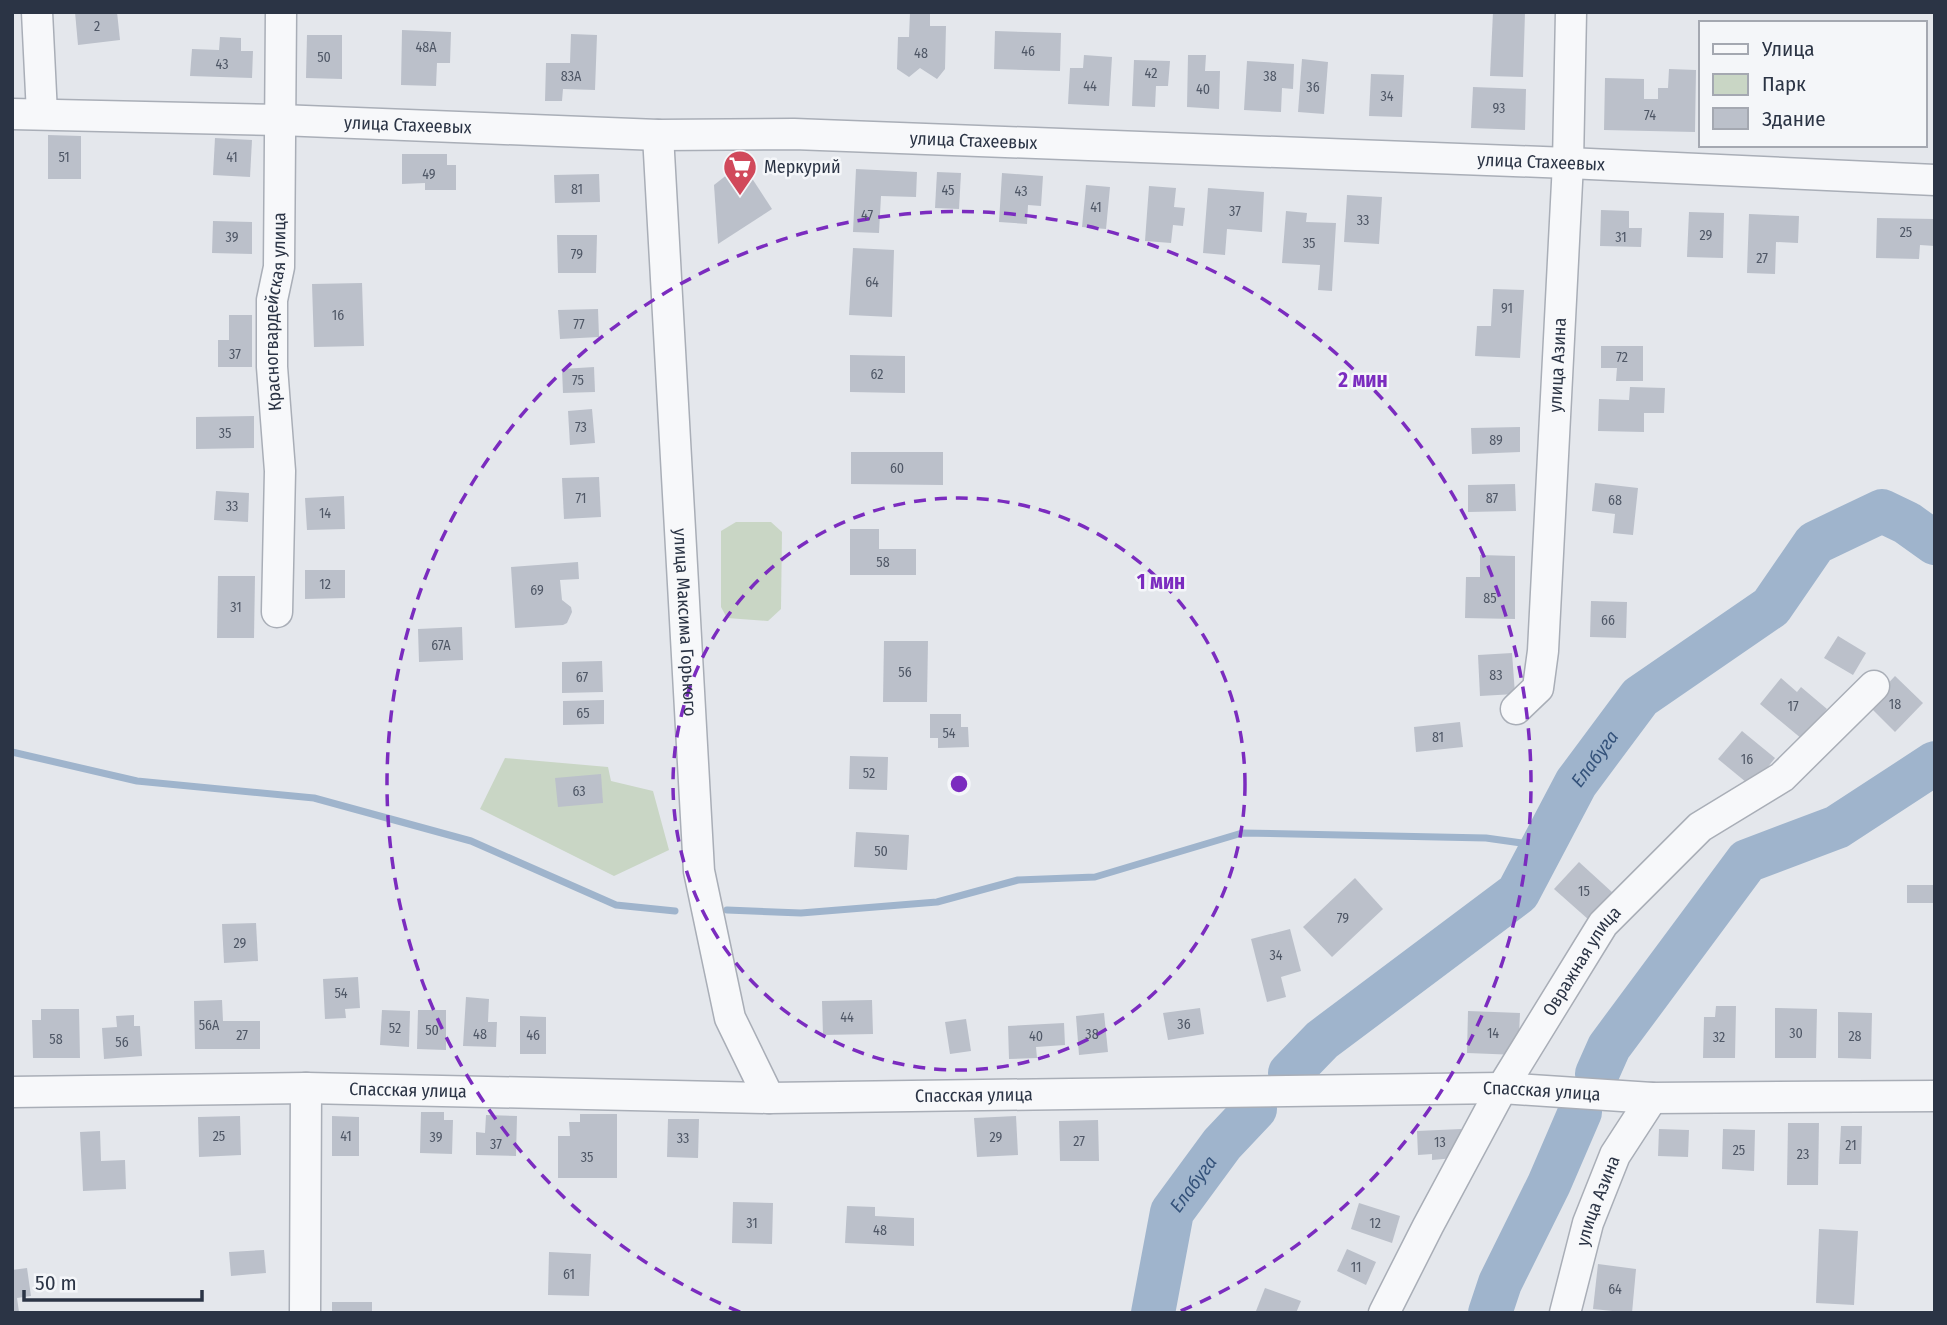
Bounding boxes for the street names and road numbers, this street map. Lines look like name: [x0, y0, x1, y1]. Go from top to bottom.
street label: улица Стахеевых: [344, 112, 472, 139]
street label: улица Стахеевых: [909, 127, 1038, 154]
street label: улица Стахеевых: [1477, 149, 1605, 176]
street label: Красногвардейская улица: [260, 212, 290, 412]
street label: улица Азина: [1544, 317, 1571, 413]
street label: улица Максима Горького: [669, 528, 701, 717]
street label: Овражная улица: [1538, 901, 1626, 1020]
street label: Спасская улица: [1483, 1077, 1601, 1106]
street label: Спасская улица: [349, 1078, 467, 1102]
street label: Спасская улица: [915, 1083, 1033, 1107]
street label: улица Азина: [1572, 1152, 1625, 1248]

